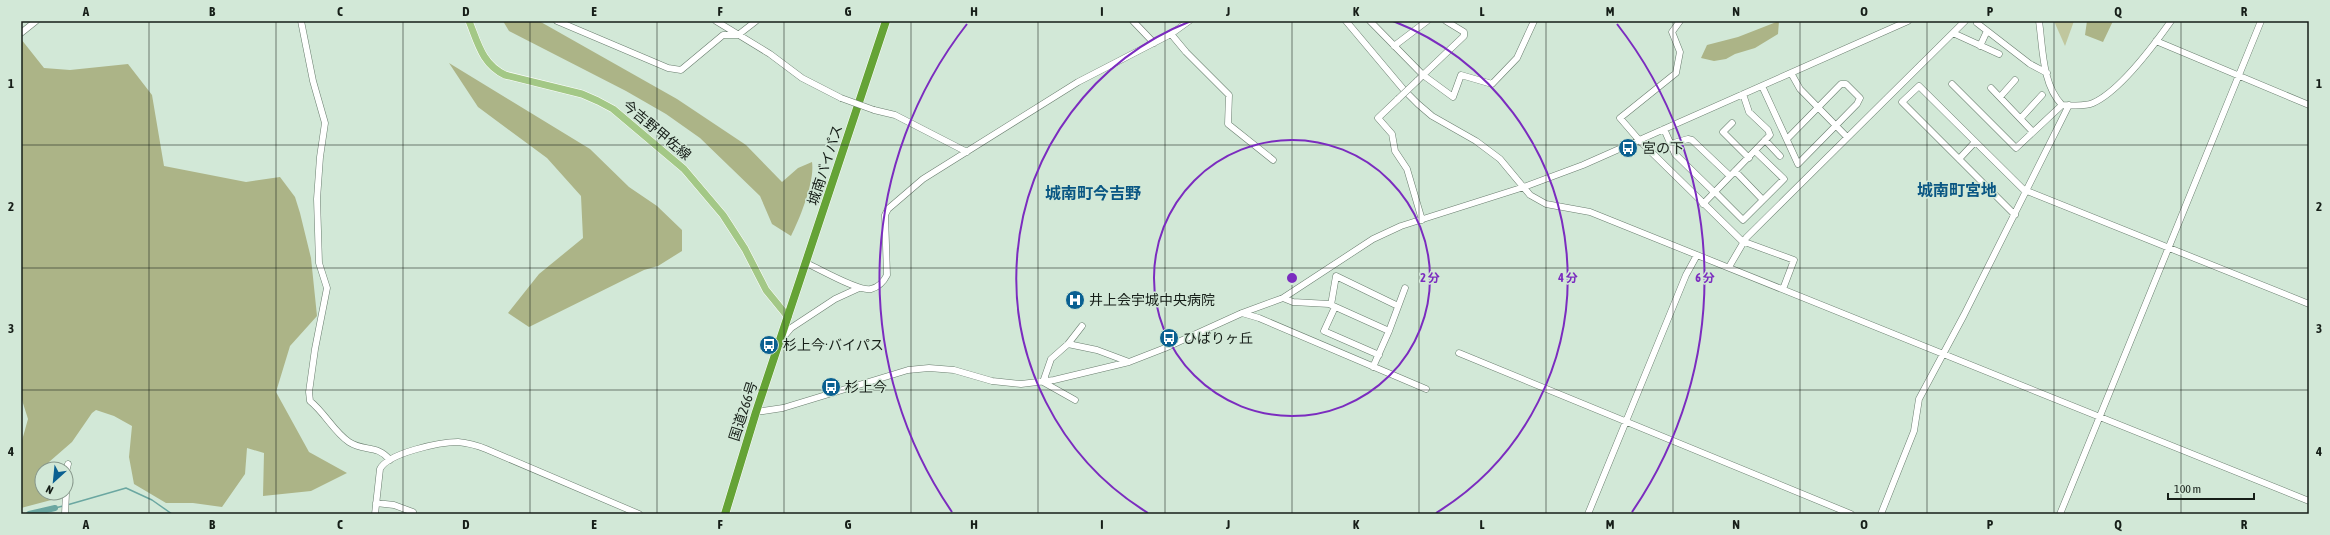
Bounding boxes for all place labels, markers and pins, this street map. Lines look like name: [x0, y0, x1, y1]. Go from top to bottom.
bus stop icon: 宮の下: [1617, 137, 1639, 159]
place label: 宮の下: [1642, 140, 1684, 156]
centre of rings: [1285, 271, 1299, 285]
hospital icon: 井上会宇城中央病院: [1064, 289, 1086, 311]
place label: 井上会宇城中央病院: [1089, 292, 1215, 308]
bus stop icon: ひばりヶ丘: [1158, 327, 1180, 349]
place label: ひばりヶ丘: [1183, 330, 1253, 346]
bus stop icon: 杉上今·バイパス: [758, 334, 780, 356]
place label: 杉上今·バイパス: [783, 337, 884, 353]
bus stop icon: 杉上今: [820, 376, 842, 398]
place label: 杉上今: [845, 379, 887, 395]

